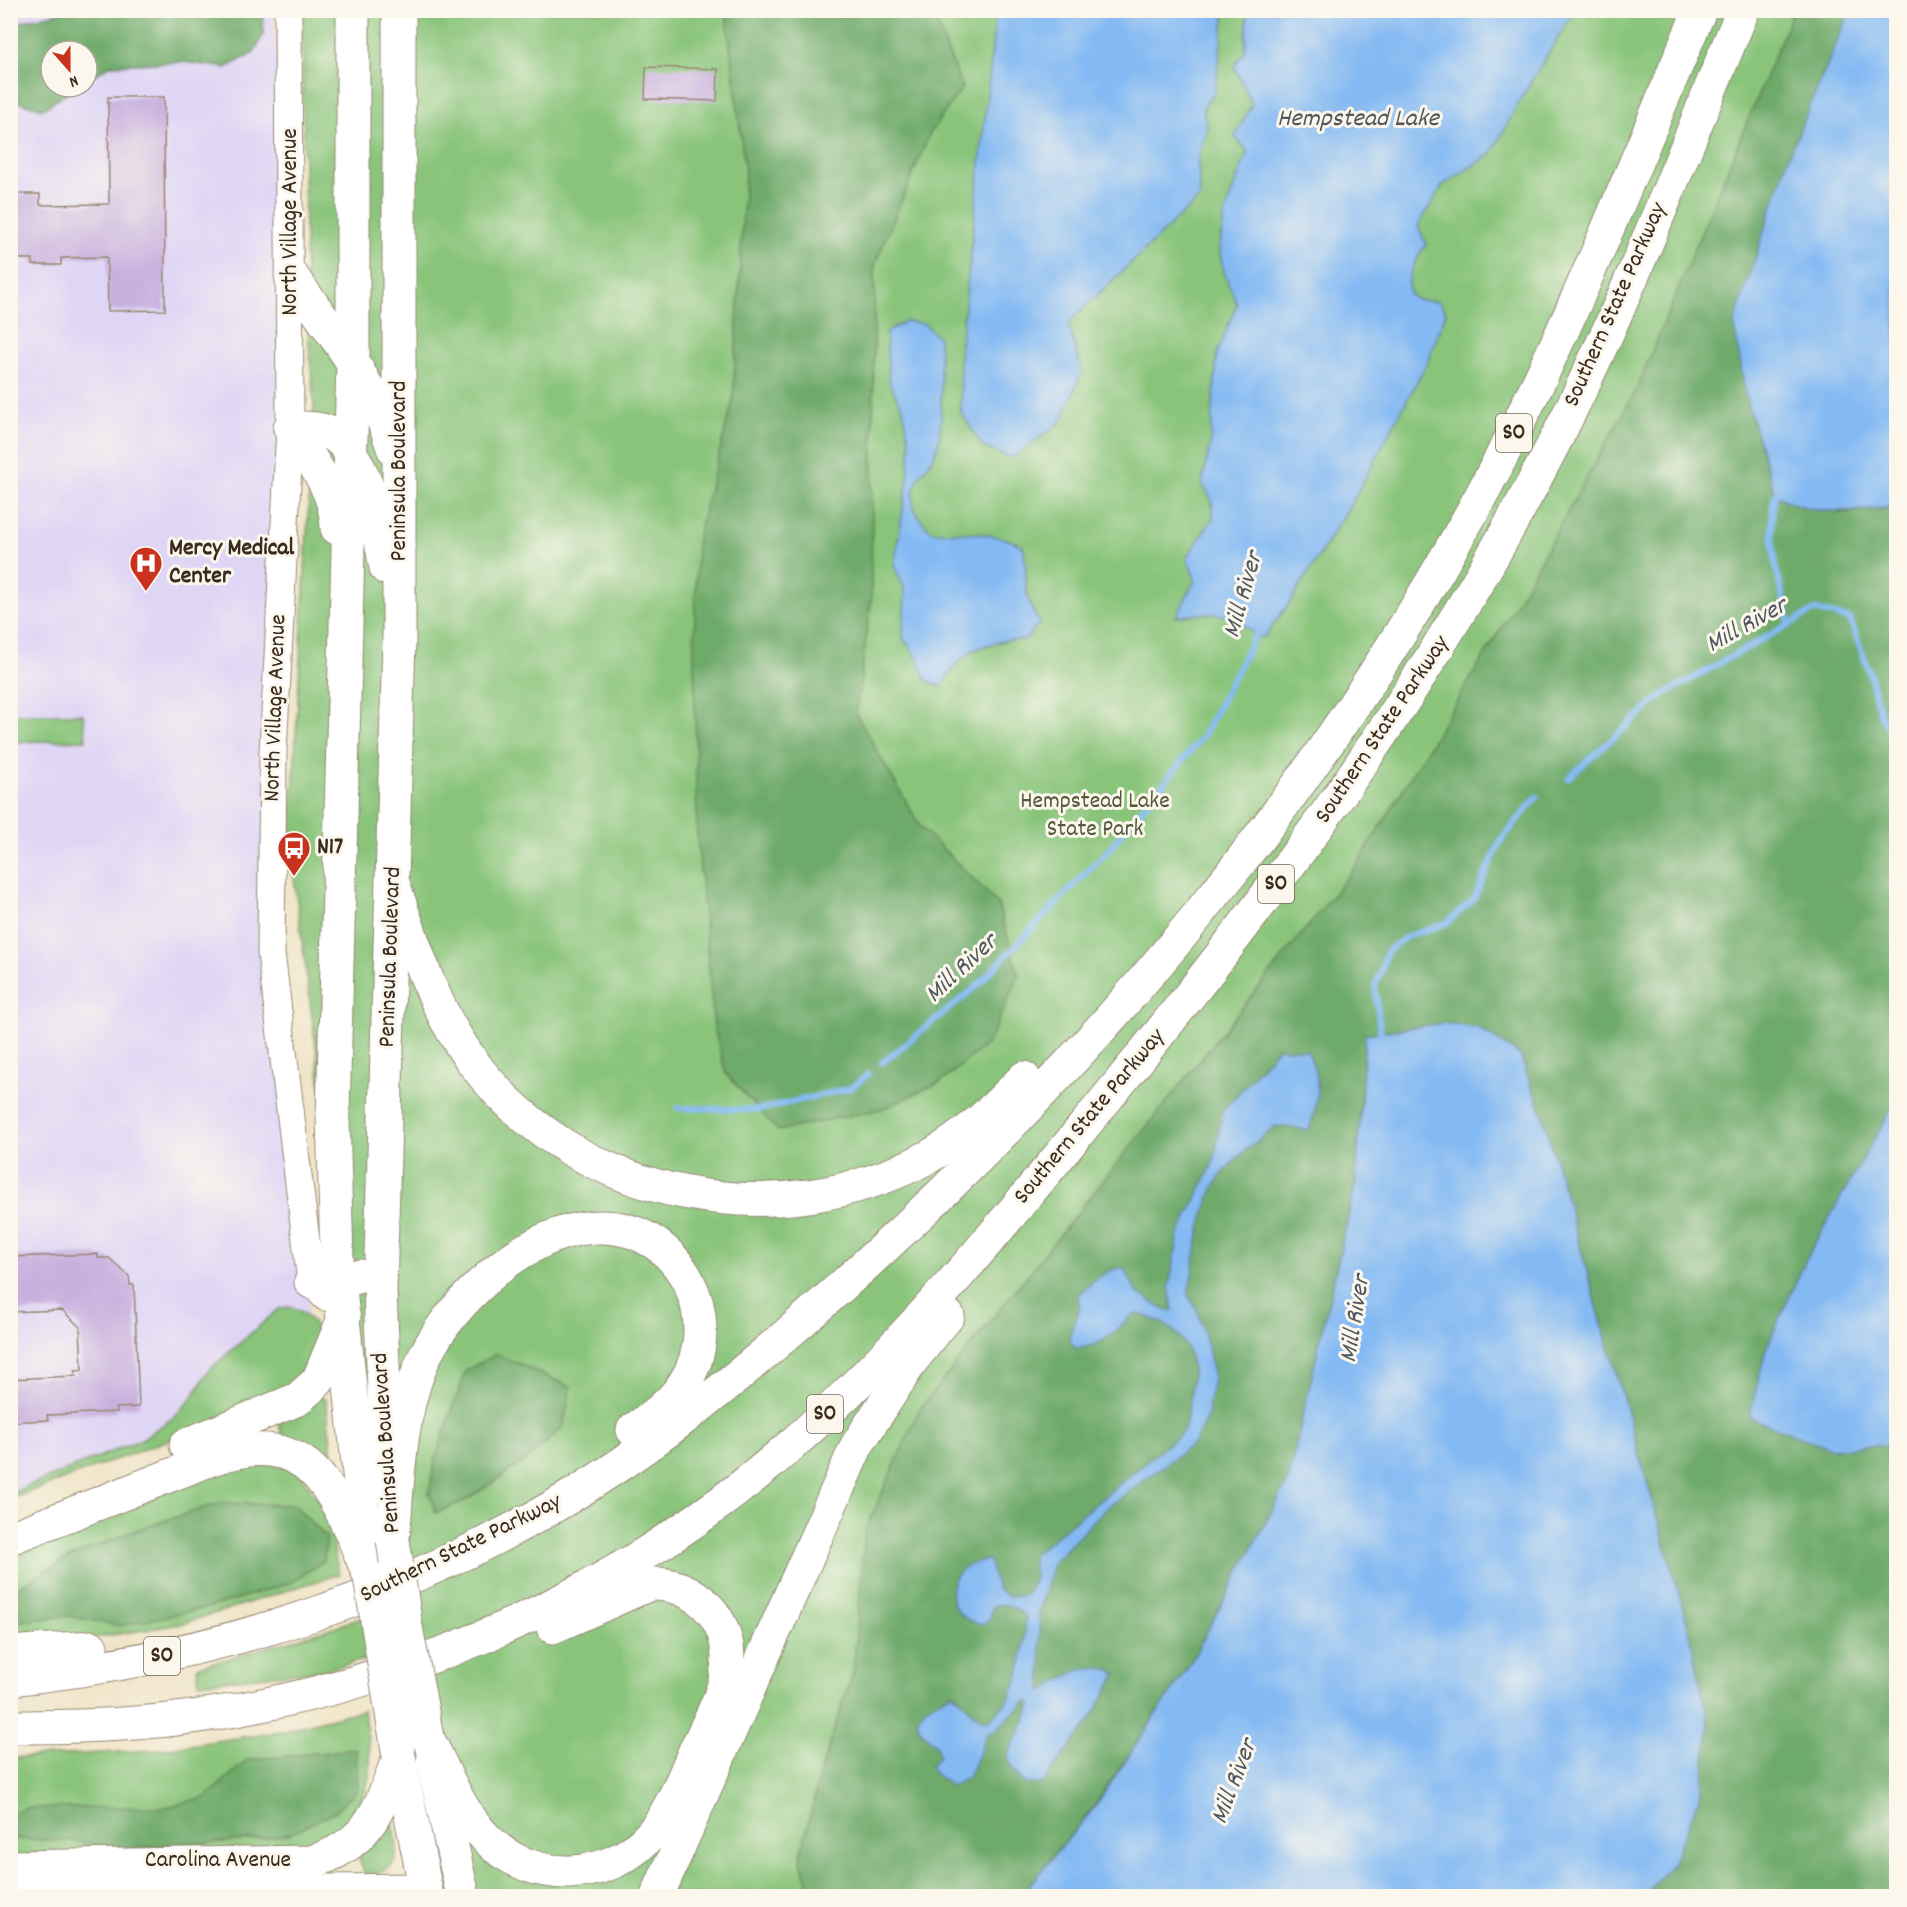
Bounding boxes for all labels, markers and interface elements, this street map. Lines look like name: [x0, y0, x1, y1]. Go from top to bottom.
north arrow: [39, 39, 99, 99]
text: N: [66, 69, 81, 93]
water label: Hempstead Lake: [1277, 101, 1440, 138]
street label: North Village Avenue: [274, 128, 308, 316]
street label: Southern State Parkway: [1556, 196, 1677, 413]
street label: Peninsula Boulevard: [383, 380, 417, 562]
road number: SO: [1496, 414, 1532, 452]
place label: Mercy Medical Center: [169, 532, 295, 594]
hospital icon: Mercy Medical Center: [128, 545, 164, 592]
water label: Mill River: [1214, 545, 1275, 642]
water label: Mill River: [1700, 587, 1797, 663]
street label: North Village Avenue: [256, 614, 296, 802]
street label: Southern State Parkway: [1307, 628, 1459, 831]
park label: Hempstead Lake State Park: [1020, 785, 1170, 847]
bus stop icon: N17: [276, 830, 312, 877]
place label: N17: [317, 831, 343, 865]
road number: SO: [1258, 865, 1294, 903]
street label: Peninsula Boulevard: [371, 866, 411, 1048]
water label: Mill River: [917, 923, 1009, 1012]
street label: Southern State Parkway: [1006, 1021, 1175, 1212]
water label: Mill River: [1331, 1270, 1382, 1365]
street label: Peninsula Boulevard: [364, 1352, 410, 1534]
road number: SO: [807, 1395, 843, 1433]
street label: Southern State Parkway: [354, 1485, 569, 1613]
road number: SO: [144, 1637, 180, 1675]
water label: Mill River: [1202, 1731, 1269, 1830]
street label: Carolina Avenue: [145, 1844, 291, 1878]

